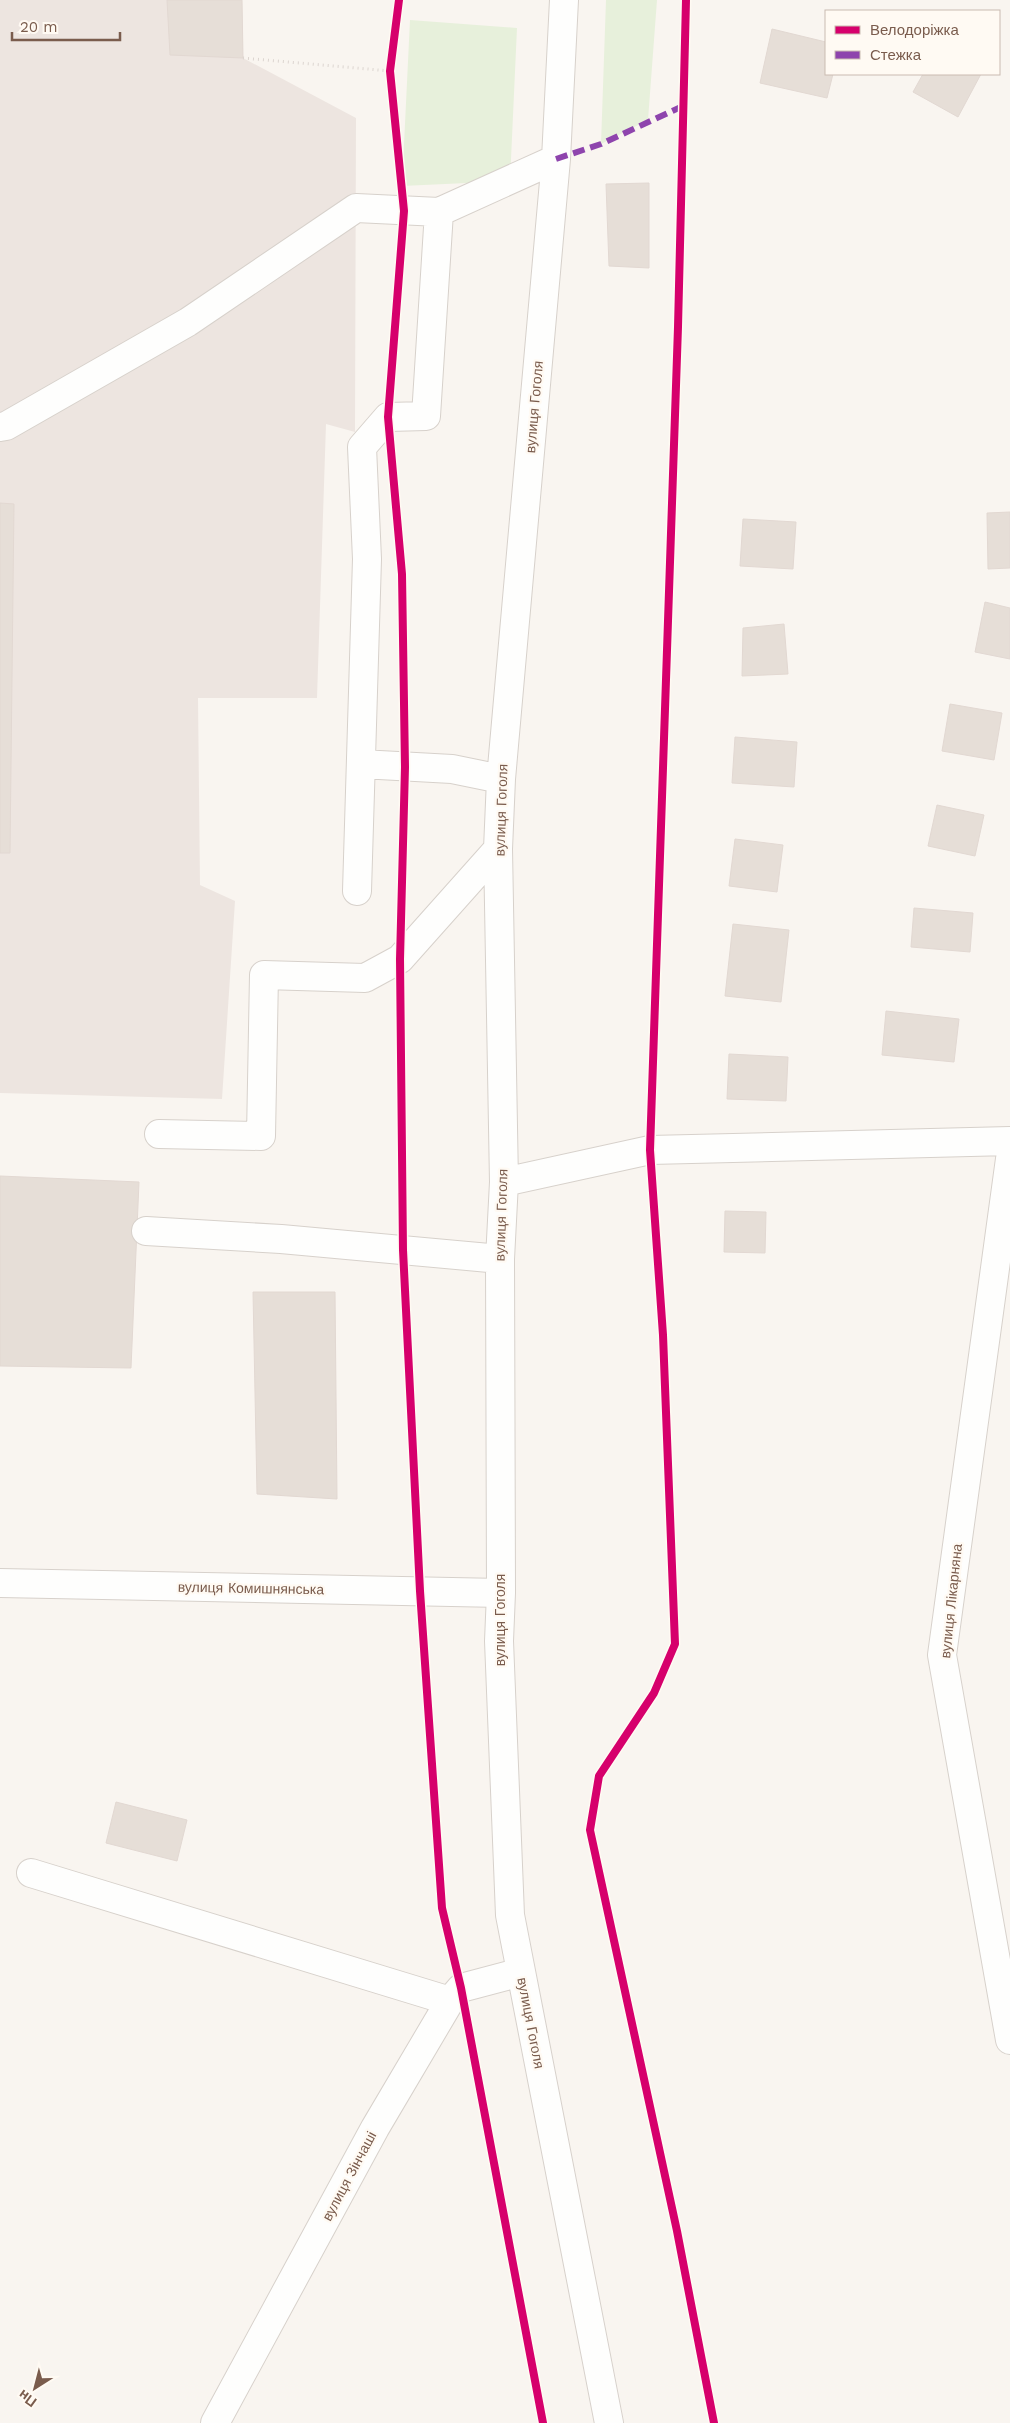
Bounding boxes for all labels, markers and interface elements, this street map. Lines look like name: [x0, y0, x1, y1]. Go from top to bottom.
scale bar: [12, 10, 120, 42]
legend: [825, 10, 1000, 75]
text: 20 m: [20, 18, 58, 36]
text: Велодоріжка: [870, 21, 959, 39]
text: Стежка: [870, 46, 922, 64]
street label: вулиця Гоголя: [522, 360, 546, 454]
street label: вулиця Гоголя: [491, 763, 511, 857]
street label: вулиця Гоголя: [491, 1168, 511, 1262]
street label: вулиця Лікарняна: [937, 1543, 965, 1659]
street label: вулиця Гоголя: [492, 1574, 508, 1666]
street label: вулиця Комишнянська: [178, 1579, 325, 1597]
street label: вулиця Гоголя: [514, 1976, 548, 2070]
street label: вулиця Зінчаші: [319, 2129, 379, 2223]
north arrow: [10, 2363, 60, 2413]
text: Пн: [15, 2387, 40, 2410]

